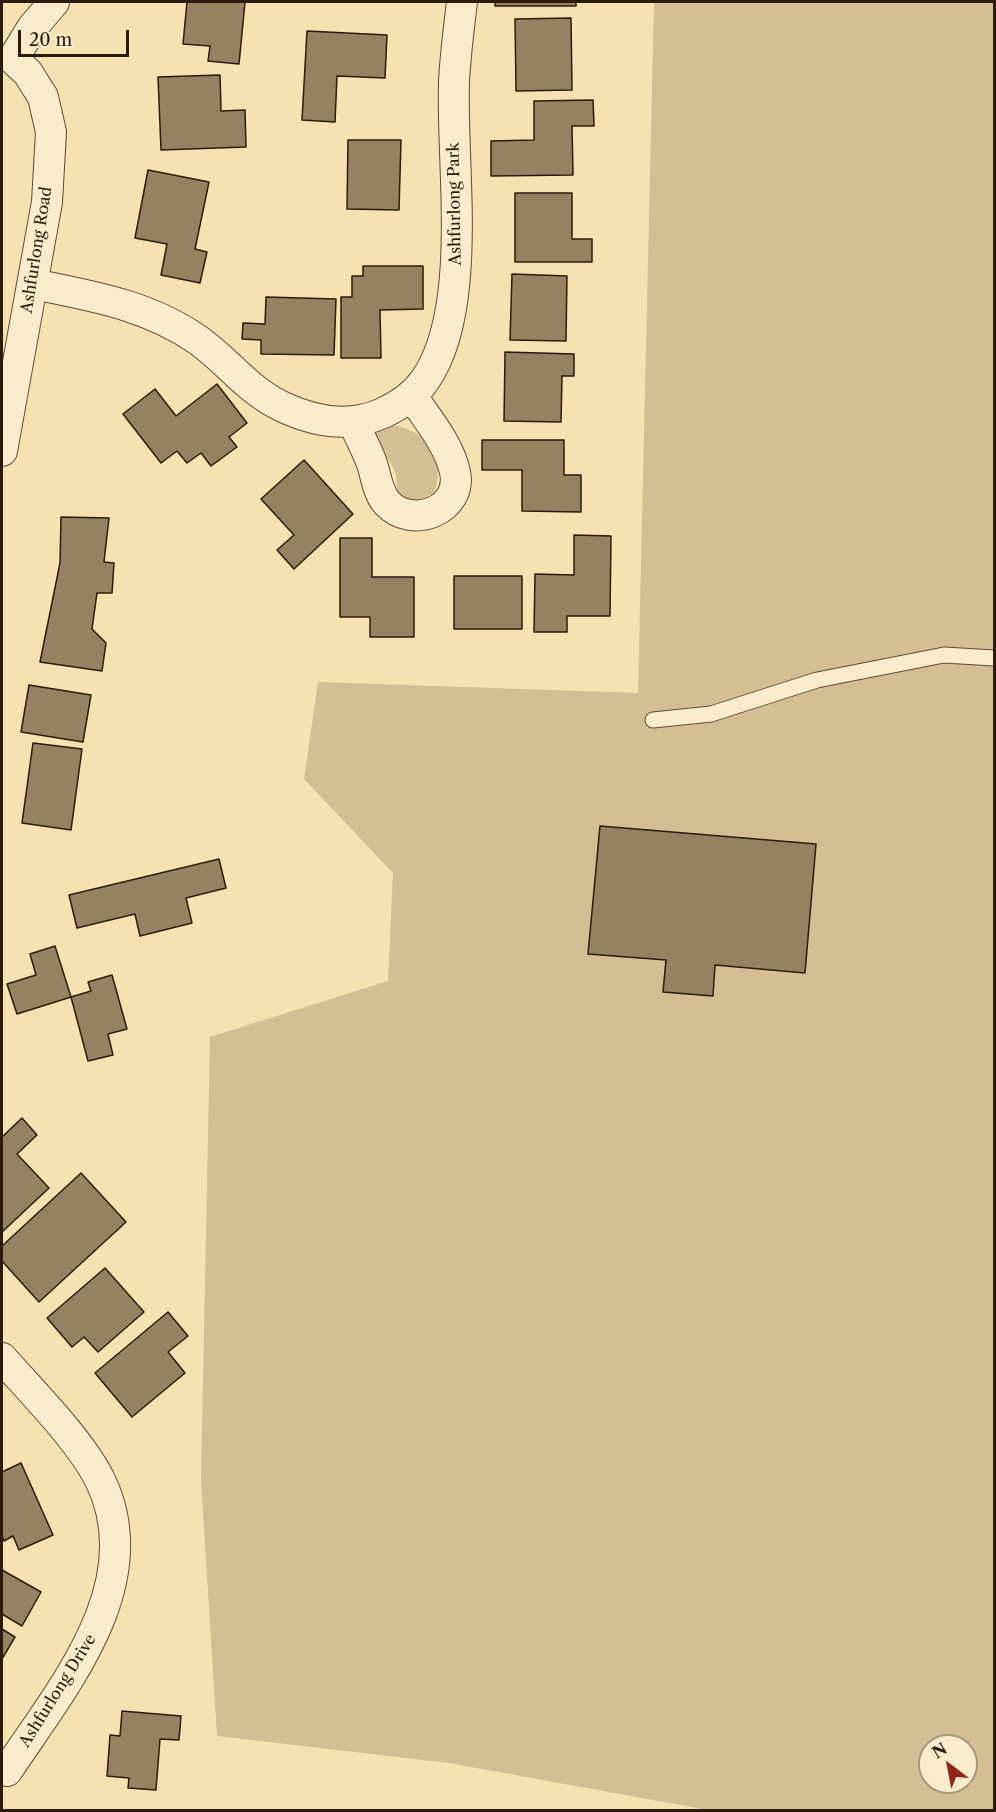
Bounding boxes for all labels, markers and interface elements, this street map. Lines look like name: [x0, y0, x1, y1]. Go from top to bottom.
scale bar: [21, 18, 132, 56]
text: 20 m: [29, 29, 72, 51]
street label: Ashfurlong Park: [444, 142, 466, 266]
street label: Ashfurlong Road: [18, 185, 56, 315]
street label: Ashfurlong Drive: [15, 1631, 101, 1751]
north arrow: [918, 1734, 978, 1794]
text: N: [928, 1738, 951, 1763]

